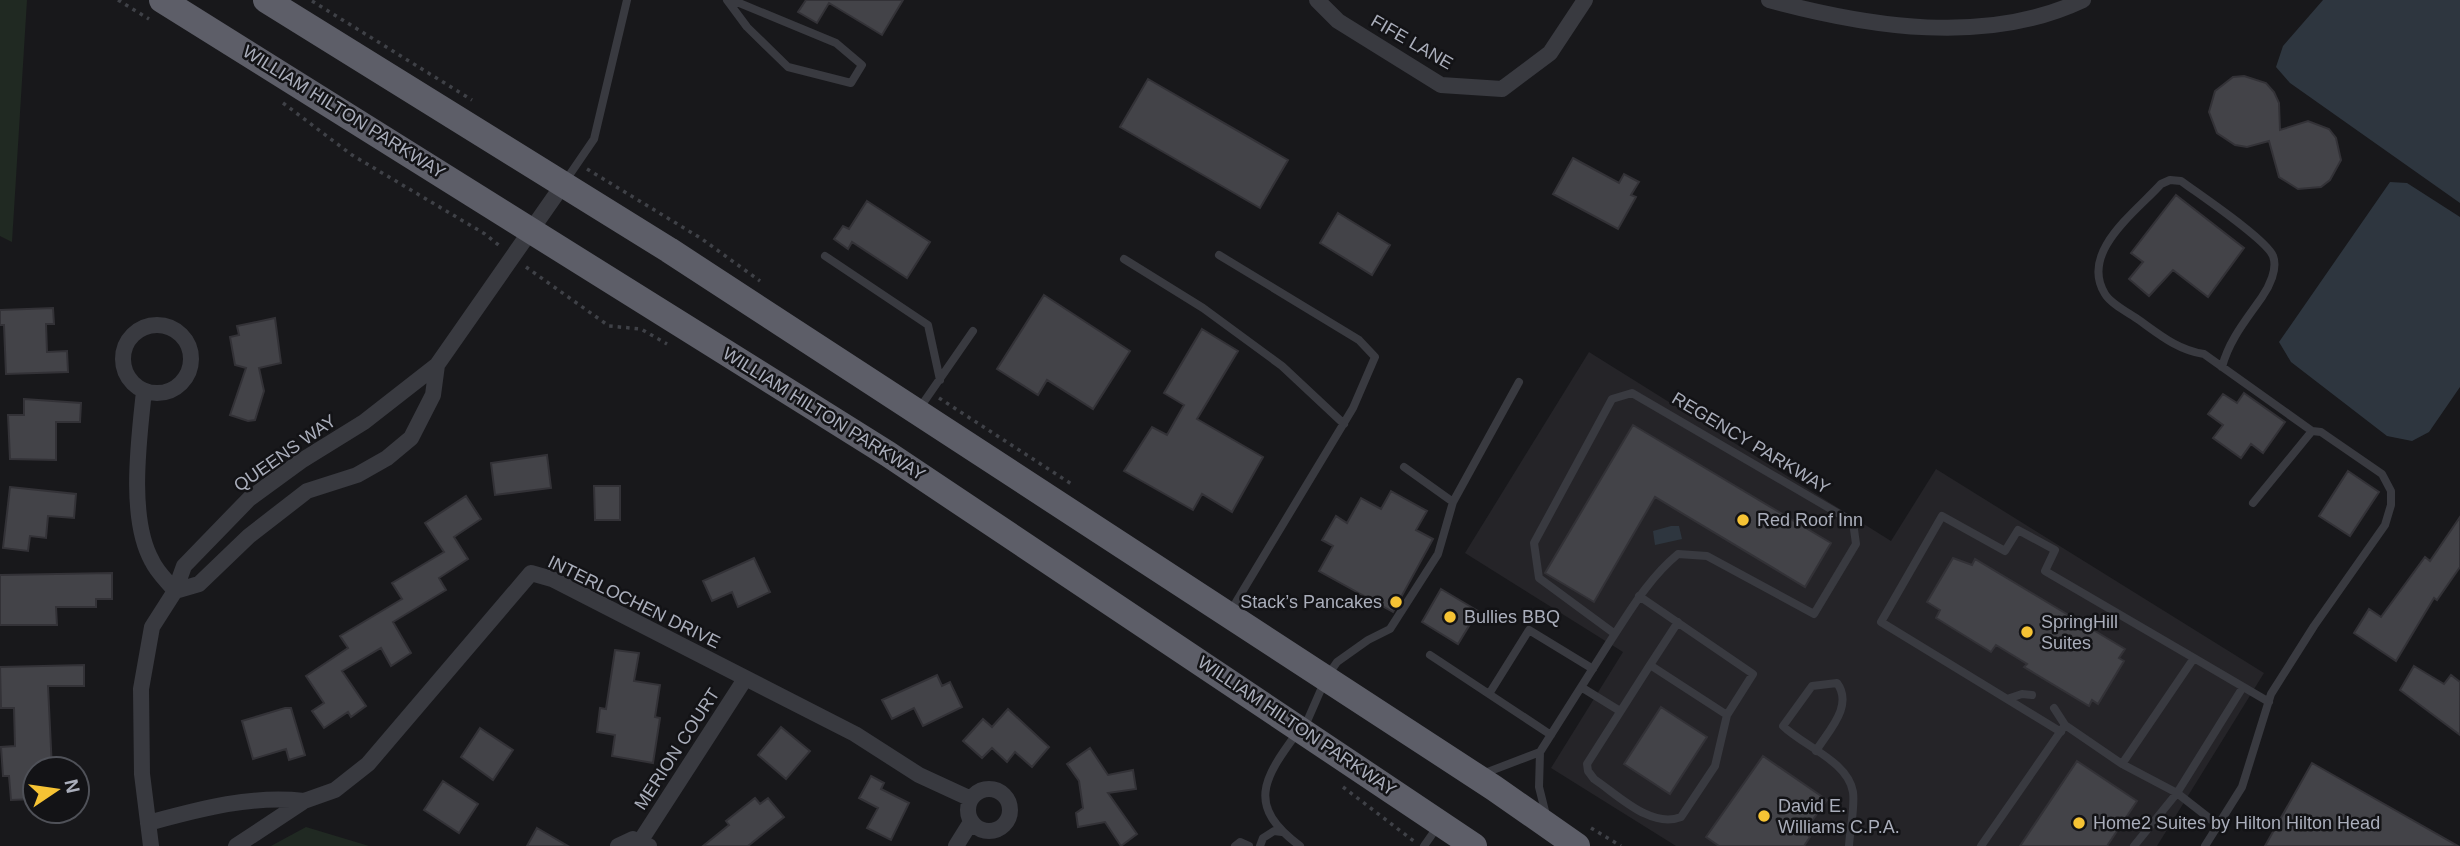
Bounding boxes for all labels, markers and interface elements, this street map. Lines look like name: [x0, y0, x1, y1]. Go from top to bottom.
street label: FIFE LANE: [1368, 11, 1456, 73]
street label: WILLIAM HILTON PARKWAY: [239, 41, 449, 183]
street label: WILLIAM HILTON PARKWAY: [719, 343, 929, 485]
street label: REGENCY PARKWAY: [1669, 388, 1833, 498]
street label: QUEENS WAY: [230, 410, 340, 496]
place label: Red Roof Inn: [1757, 510, 1863, 530]
marker: Red Roof Inn: [1735, 512, 1751, 528]
street label: INTERLOCHEN DRIVE: [545, 552, 723, 652]
place label: Stack’s Pancakes: [1240, 592, 1382, 612]
marker: Stack’s Pancakes: [1388, 594, 1404, 610]
place label: Bullies BBQ: [1464, 607, 1560, 627]
marker: Bullies BBQ: [1442, 609, 1458, 625]
place label: SpringHill Suites: [2041, 612, 2118, 653]
marker: SpringHill Suites: [2019, 624, 2035, 640]
street label: WILLIAM HILTON PARKWAY: [1194, 652, 1400, 800]
street label: MERION COURT: [630, 685, 724, 813]
north arrow: [21, 755, 91, 825]
text: N: [60, 777, 84, 795]
place label: David E. Williams C.P.A.: [1778, 796, 1900, 837]
marker: David E. Williams C.P.A.: [1756, 808, 1772, 824]
place label: Home2 Suites by Hilton Hilton Head: [2093, 813, 2380, 833]
marker: Home2 Suites by Hilton Hilton Head: [2071, 815, 2087, 831]

